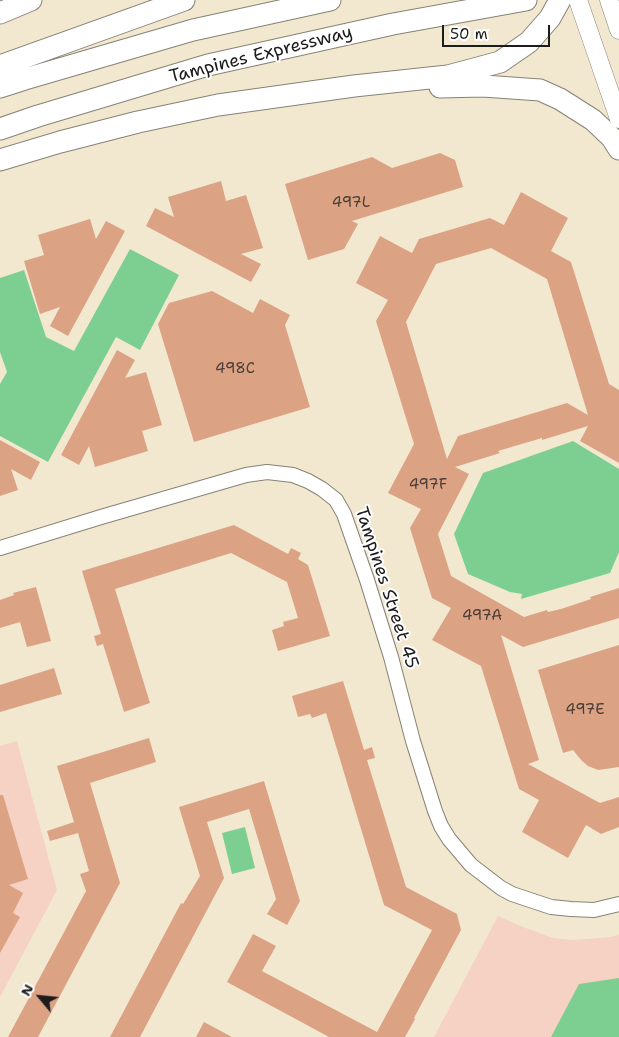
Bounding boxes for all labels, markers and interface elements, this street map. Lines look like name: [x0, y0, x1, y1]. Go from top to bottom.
scale bar: [444, 15, 552, 47]
street label: Tampines Expressway: [167, 22, 355, 88]
text: 50 m: [450, 24, 488, 44]
house number: 497L: [332, 194, 370, 212]
house number: 498C: [215, 360, 255, 378]
house number: 497F: [409, 476, 447, 494]
street label: Tampines Street 45: [350, 505, 422, 671]
house number: 497A: [462, 607, 502, 625]
house number: 497E: [565, 701, 605, 719]
north arrow: [15, 972, 65, 1022]
text: N: [16, 981, 37, 999]

